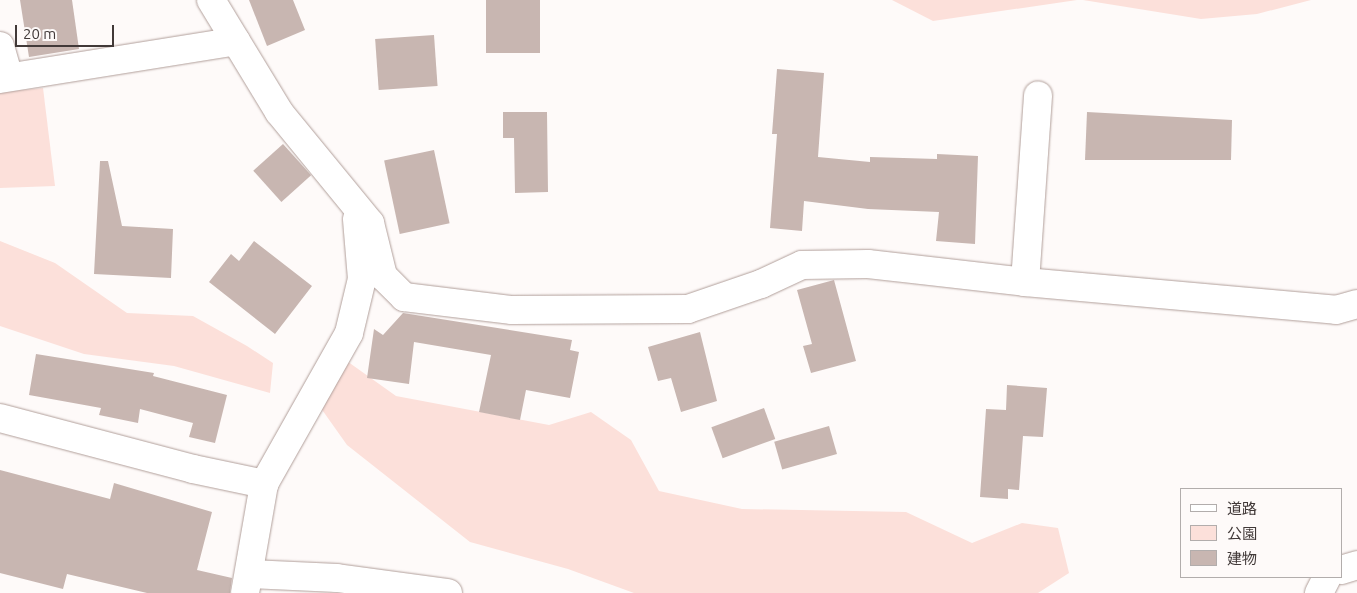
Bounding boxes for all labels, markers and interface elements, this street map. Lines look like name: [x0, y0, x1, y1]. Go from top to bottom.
scale bar: [18, 15, 116, 47]
text: 20 m: [23, 25, 56, 42]
legend: [1180, 488, 1342, 578]
text: 道路: [1227, 500, 1257, 517]
text: 公園: [1227, 525, 1257, 542]
text: 建物: [1227, 550, 1257, 567]

